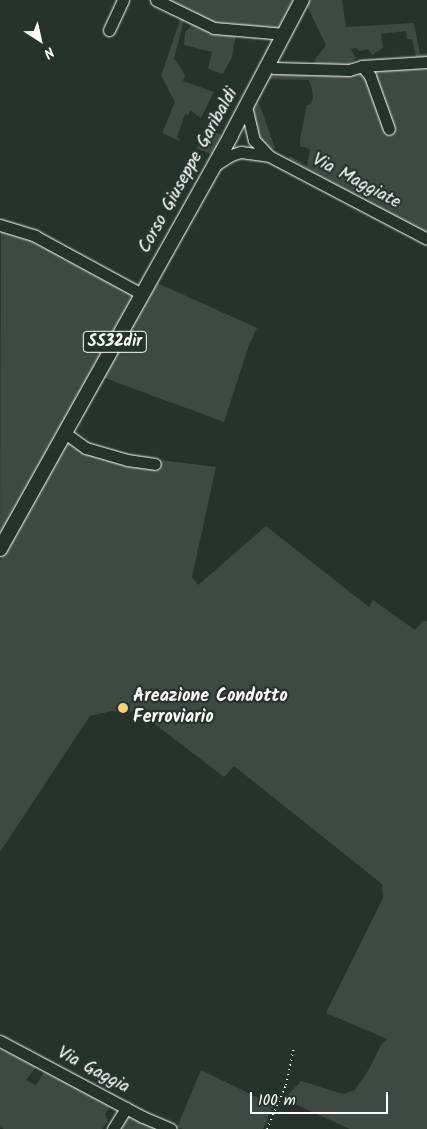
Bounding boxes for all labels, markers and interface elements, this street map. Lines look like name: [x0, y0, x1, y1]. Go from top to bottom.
north arrow: [15, 15, 65, 65]
text: N: [39, 41, 59, 64]
street label: Corso Giuseppe Garibaldi: [135, 85, 243, 257]
street label: Via Maggiate: [308, 150, 404, 214]
road number: SS32dir: [82, 328, 148, 356]
place label: Areazione Condotto Ferroviario: [133, 687, 288, 730]
marker: Areazione Condotto Ferroviario: [117, 702, 129, 714]
street label: Via Gaggia: [53, 1043, 133, 1099]
scale bar: [252, 1082, 390, 1114]
text: 100 m: [258, 1089, 296, 1113]

